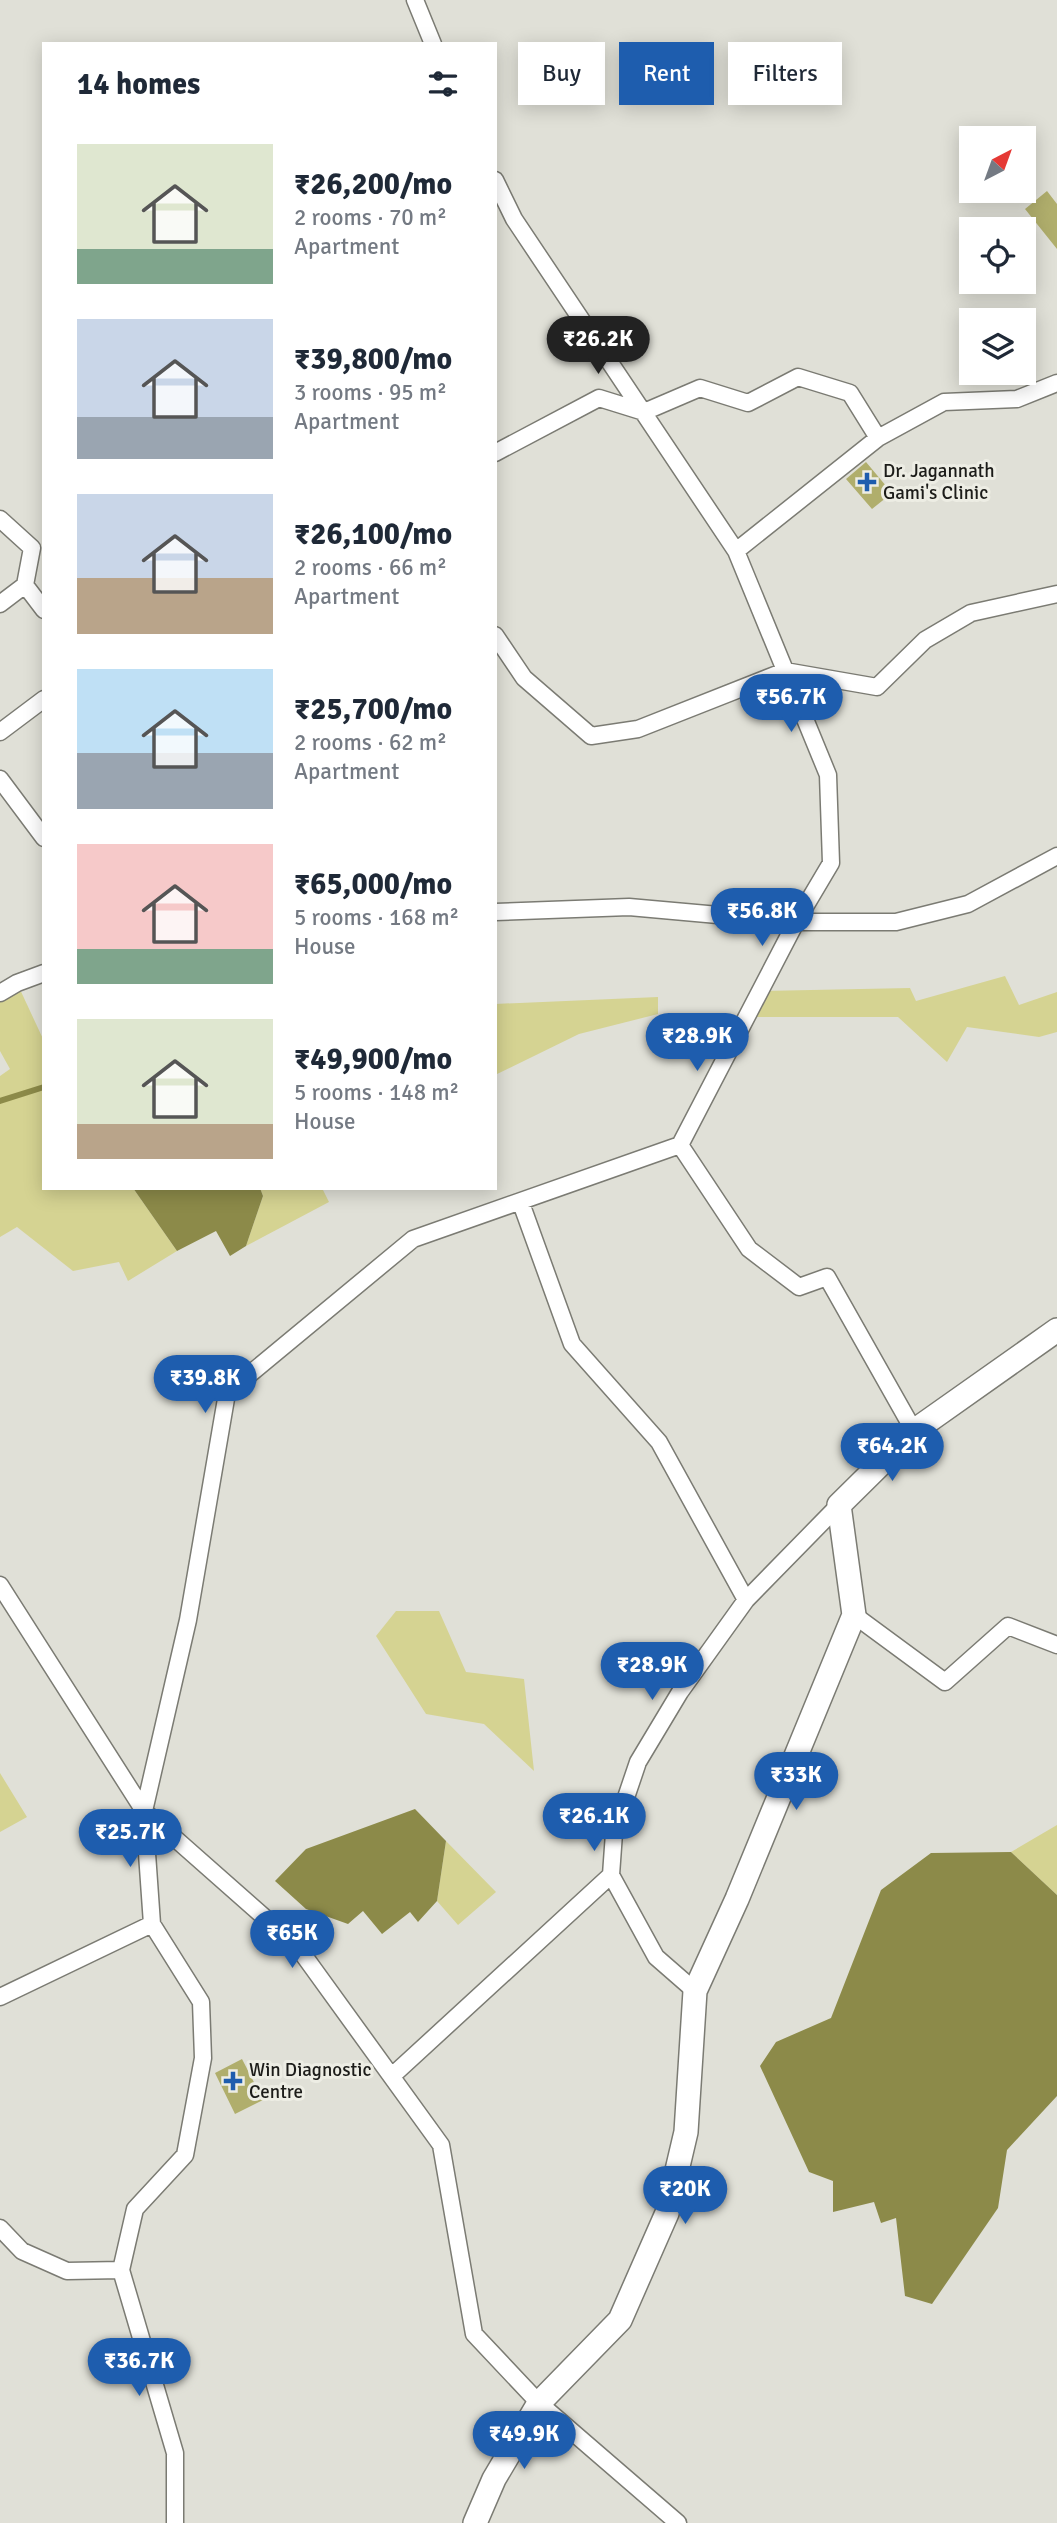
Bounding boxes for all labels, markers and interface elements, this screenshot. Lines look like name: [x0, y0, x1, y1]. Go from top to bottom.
chip: Buy: [518, 42, 605, 105]
chip: Rent: [619, 42, 714, 105]
chip: Filters: [728, 42, 842, 105]
icon: filters: [424, 65, 462, 103]
text: 14 homes: [77, 66, 200, 103]
north arrow: [959, 126, 1036, 203]
map controls: [959, 126, 1036, 385]
text: ₹26,200/mo: [294, 166, 452, 203]
icon: home: [133, 172, 217, 256]
text: 2 rooms · 70 m²: [294, 203, 447, 232]
button: locate: [959, 217, 1036, 294]
text: Apartment: [294, 232, 399, 261]
button: layers: [959, 308, 1036, 385]
pin: ₹26.2K: [541, 316, 655, 376]
text: ₹26.2K: [563, 324, 633, 353]
text: ₹39,800/mo: [294, 341, 452, 378]
icon: home: [133, 347, 217, 431]
text: 3 rooms · 95 m²: [294, 378, 447, 407]
text: Apartment: [294, 407, 399, 436]
place label: Dr. Jagannath Gami's Clinic: [883, 459, 995, 505]
marker: Dr. Jagannath Gami's Clinic: [857, 472, 877, 492]
text: ₹26,100/mo: [294, 516, 452, 553]
icon: home: [133, 522, 217, 606]
text: 2 rooms · 66 m²: [294, 553, 447, 582]
text: Apartment: [294, 582, 399, 611]
pin: ₹56.7K: [734, 674, 848, 734]
text: ₹56.7K: [756, 682, 826, 711]
text: ₹25,700/mo: [294, 691, 452, 728]
icon: home: [133, 697, 217, 781]
text: 2 rooms · 62 m²: [294, 728, 447, 757]
text: Apartment: [294, 757, 399, 786]
text: ₹65,000/mo: [294, 866, 452, 903]
icon: home: [133, 872, 217, 956]
pin: ₹56.8K: [705, 888, 819, 948]
text: ₹56.8K: [727, 896, 797, 925]
text: 5 rooms · 168 m²: [294, 903, 459, 932]
text: House: [294, 932, 356, 961]
pin: ₹28.9K: [640, 1014, 754, 1073]
text: ₹28.9K: [662, 1021, 732, 1050]
text: ₹49,900/mo: [294, 1041, 452, 1078]
icon: home: [133, 1047, 217, 1131]
text: 5 rooms · 148 m²: [294, 1078, 459, 1107]
text: House: [294, 1107, 356, 1136]
pin: ₹39.8K: [148, 1356, 262, 1415]
text: ₹39.8K: [170, 1363, 240, 1392]
pin: ₹64.2K: [835, 1424, 949, 1483]
text: ₹64.2K: [857, 1431, 927, 1460]
pin: ₹28.9K: [595, 1642, 709, 1702]
text: ₹28.9K: [617, 1650, 687, 1679]
pin: ₹33K: [755, 1752, 837, 1812]
text: ₹33K: [770, 1760, 822, 1789]
pin: ₹26.1K: [537, 1794, 651, 1853]
text: ₹26.1K: [559, 1801, 629, 1830]
pin: ₹25.7K: [73, 1810, 187, 1869]
text: ₹25.7K: [95, 1817, 165, 1846]
pin: ₹65K: [251, 1910, 333, 1970]
text: ₹65K: [266, 1918, 318, 1947]
place label: Win Diagnostic Centre: [249, 2058, 371, 2104]
marker: Win Diagnostic Centre: [223, 2071, 243, 2091]
pin: ₹20K: [644, 2166, 726, 2226]
text: ₹20K: [659, 2174, 711, 2203]
pin: ₹36.7K: [82, 2338, 196, 2398]
text: ₹36.7K: [104, 2346, 174, 2375]
pin: ₹49.9K: [467, 2412, 581, 2471]
text: ₹49.9K: [489, 2419, 559, 2448]

